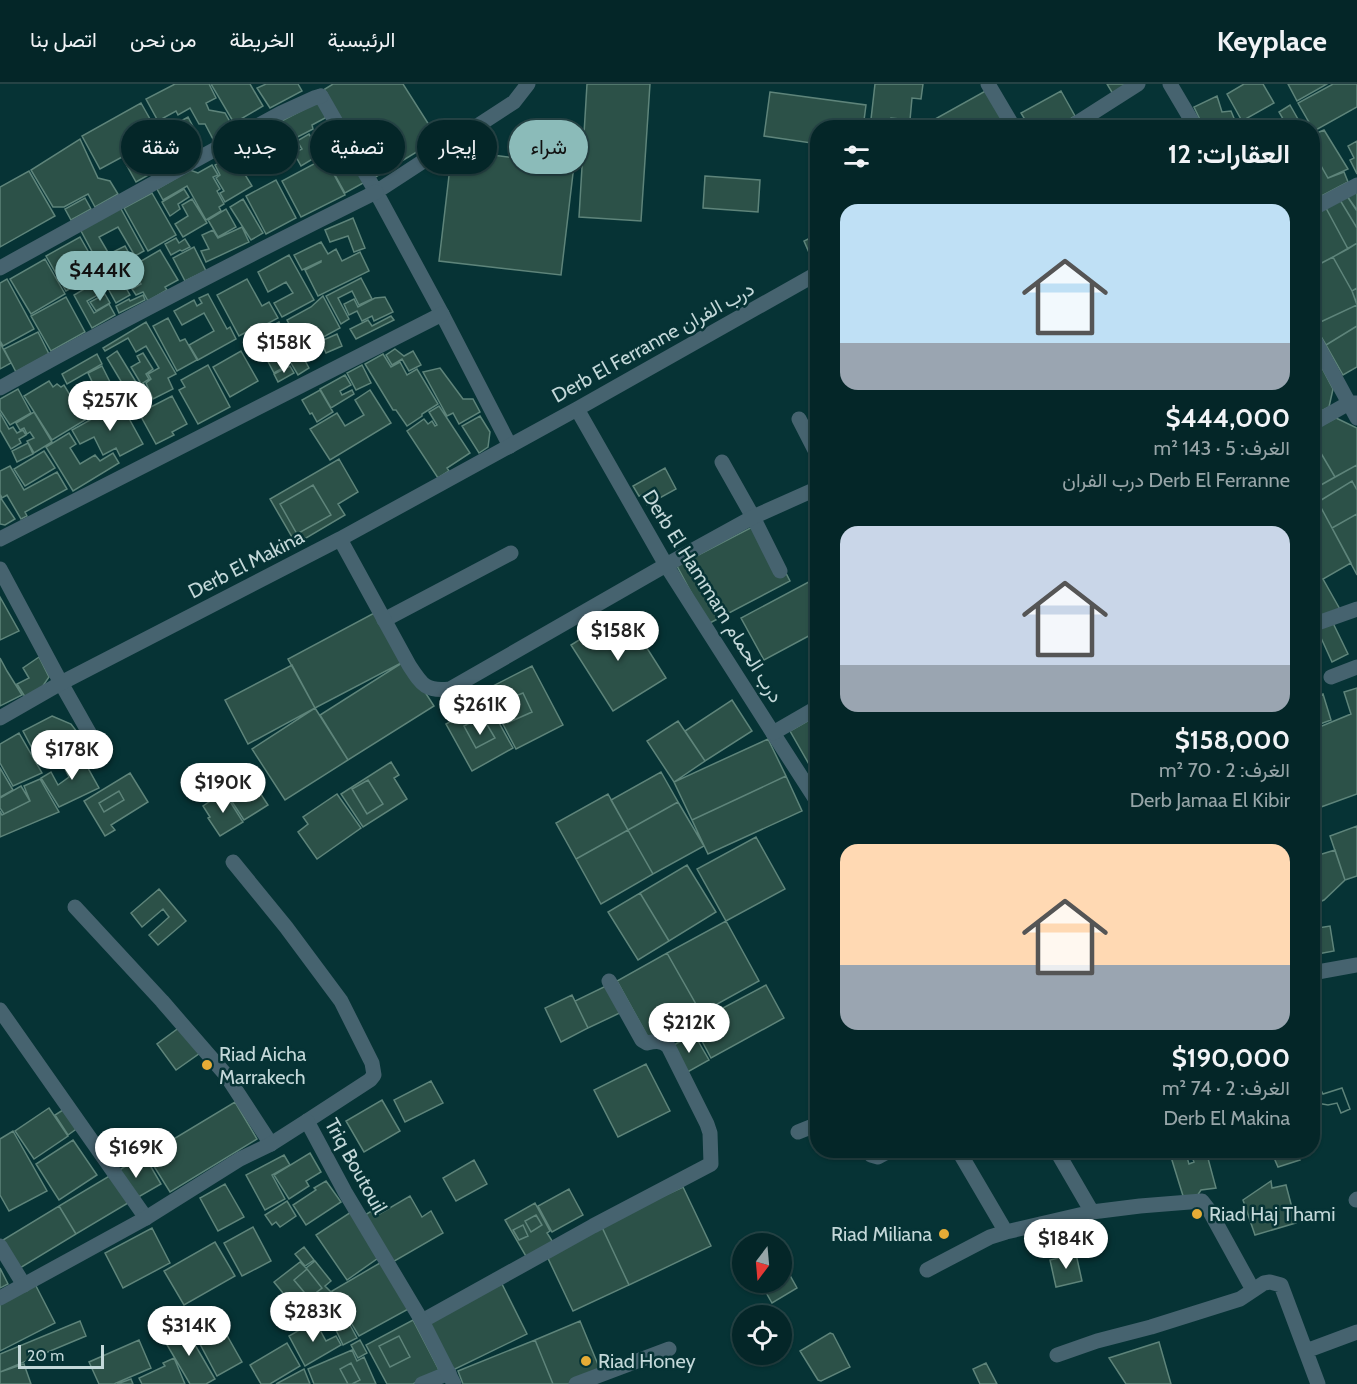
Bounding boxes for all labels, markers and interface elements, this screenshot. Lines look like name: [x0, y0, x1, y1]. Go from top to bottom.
text: Keyplace: [1217, 24, 1327, 58]
text: اتصل بنا: [30, 27, 97, 52]
text: من نحن: [130, 27, 196, 52]
text: الخريطة: [229, 27, 294, 52]
text: الرئيسية: [327, 27, 395, 52]
chip: شقة: [121, 120, 201, 174]
chip: جديد: [213, 120, 298, 174]
chip: تصفية: [310, 120, 405, 174]
chip: إيجار: [417, 120, 497, 174]
chip: شراء: [509, 120, 588, 174]
text: العقارات: 12: [1168, 138, 1290, 170]
icon: filters: [840, 140, 873, 173]
icon: home: [1011, 243, 1119, 351]
pin: $444K: [58, 251, 142, 302]
text: $444K: [69, 258, 131, 282]
street label: Derb El Ferranne درب الفران: [548, 276, 759, 409]
pin: $158K: [242, 323, 326, 374]
text: $158K: [257, 330, 311, 354]
pin: $257K: [68, 381, 152, 432]
text: $257K: [82, 388, 138, 412]
text: $444,000: [1166, 402, 1290, 434]
text: الغرف: 5 · 143 m²: [1154, 436, 1290, 460]
text: Derb El Ferranne درب الفران: [1062, 468, 1290, 492]
street label: Derb El Hammam درب الحمام: [637, 485, 789, 707]
street label: Derb El Makina: [184, 524, 308, 603]
icon: home: [1011, 565, 1119, 673]
pin: $158K: [576, 611, 660, 662]
text: $158K: [591, 618, 645, 642]
pin: $261K: [438, 685, 522, 736]
text: $261K: [453, 692, 507, 716]
text: $158,000: [1175, 724, 1290, 756]
pin: $178K: [30, 730, 114, 781]
text: $178K: [45, 737, 99, 761]
text: الغرف: 2 · 70 m²: [1159, 758, 1290, 782]
pin: $190K: [181, 763, 265, 814]
text: $190K: [195, 770, 251, 794]
text: Derb Jamaa El Kibir: [1130, 788, 1290, 812]
icon: home: [1011, 883, 1119, 991]
pin: $212K: [647, 1003, 731, 1054]
text: $212K: [663, 1010, 715, 1034]
place label: Riad Aicha Marrakech: [219, 1042, 307, 1089]
text: $190,000: [1172, 1042, 1290, 1074]
marker: Riad Aicha Marrakech: [200, 1058, 214, 1072]
text: الغرف: 2 · 74 m²: [1162, 1076, 1290, 1100]
text: Derb El Makina: [1163, 1106, 1290, 1130]
street label: Triq Boutouil: [320, 1114, 392, 1218]
pin: $169K: [94, 1128, 178, 1179]
text: $169K: [109, 1135, 163, 1159]
place label: Riad Haj Thami: [1209, 1202, 1335, 1226]
marker: Riad Haj Thami: [1190, 1207, 1204, 1221]
pin: $184K: [1024, 1219, 1108, 1270]
place label: Riad Miliana: [831, 1222, 932, 1246]
text: $184K: [1038, 1226, 1094, 1250]
marker: Riad Miliana: [937, 1227, 951, 1241]
north arrow: [732, 1233, 792, 1293]
map controls: [732, 1233, 792, 1365]
pin: $283K: [271, 1292, 355, 1343]
text: $283K: [284, 1299, 342, 1323]
button: locate: [732, 1305, 792, 1365]
pin: $314K: [147, 1306, 231, 1357]
text: $314K: [162, 1313, 216, 1337]
scale bar: [18, 1342, 104, 1370]
text: 20 m: [27, 1346, 64, 1365]
place label: Riad Honey: [598, 1349, 696, 1373]
marker: Riad Honey: [579, 1354, 593, 1368]

